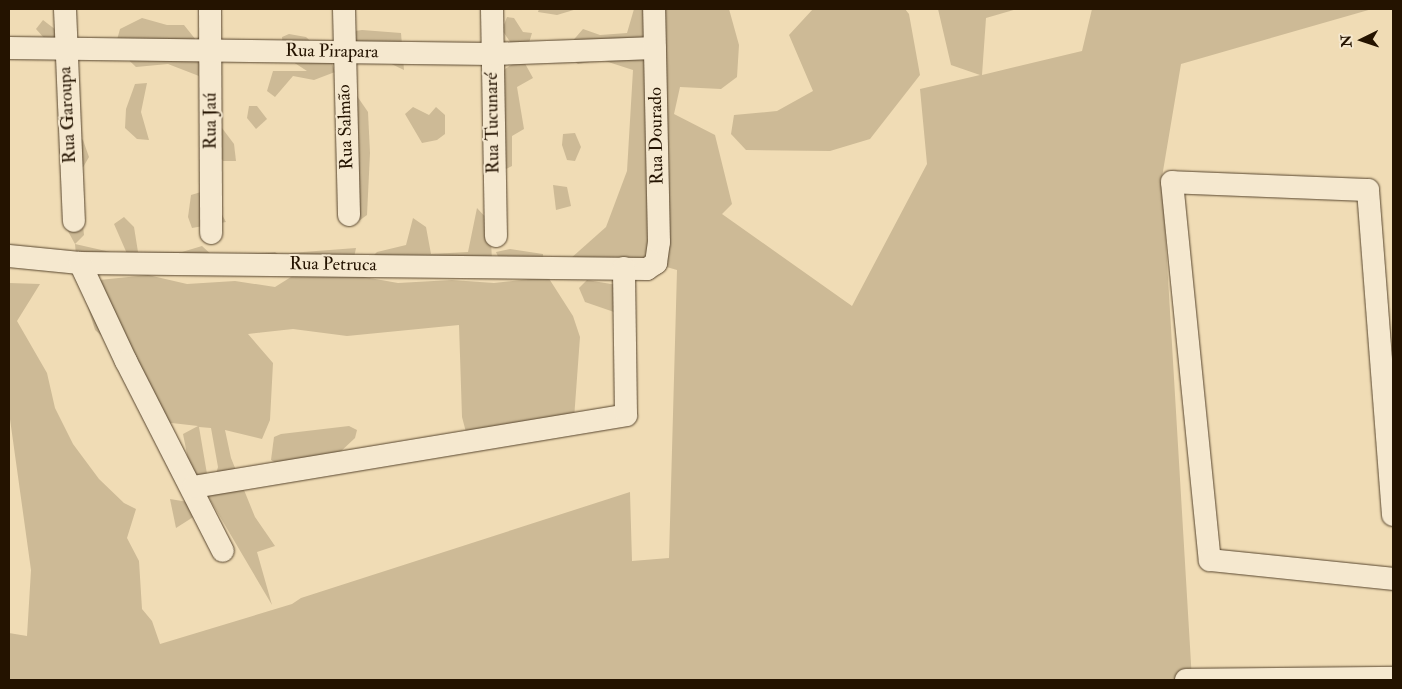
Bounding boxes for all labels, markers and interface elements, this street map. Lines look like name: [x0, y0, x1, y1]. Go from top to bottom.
north arrow: [1337, 15, 1387, 65]
text: N: [1338, 34, 1355, 48]
street label: Rua Pirapara: [285, 40, 379, 64]
street label: Rua Garoupa: [55, 66, 81, 164]
street label: Rua Tucunaré: [481, 72, 505, 174]
street label: Rua Salmão: [334, 84, 358, 170]
street label: Rua Dourado: [645, 87, 669, 185]
street label: Rua Jaú: [200, 93, 222, 149]
street label: Rua Petruca: [289, 253, 377, 277]

